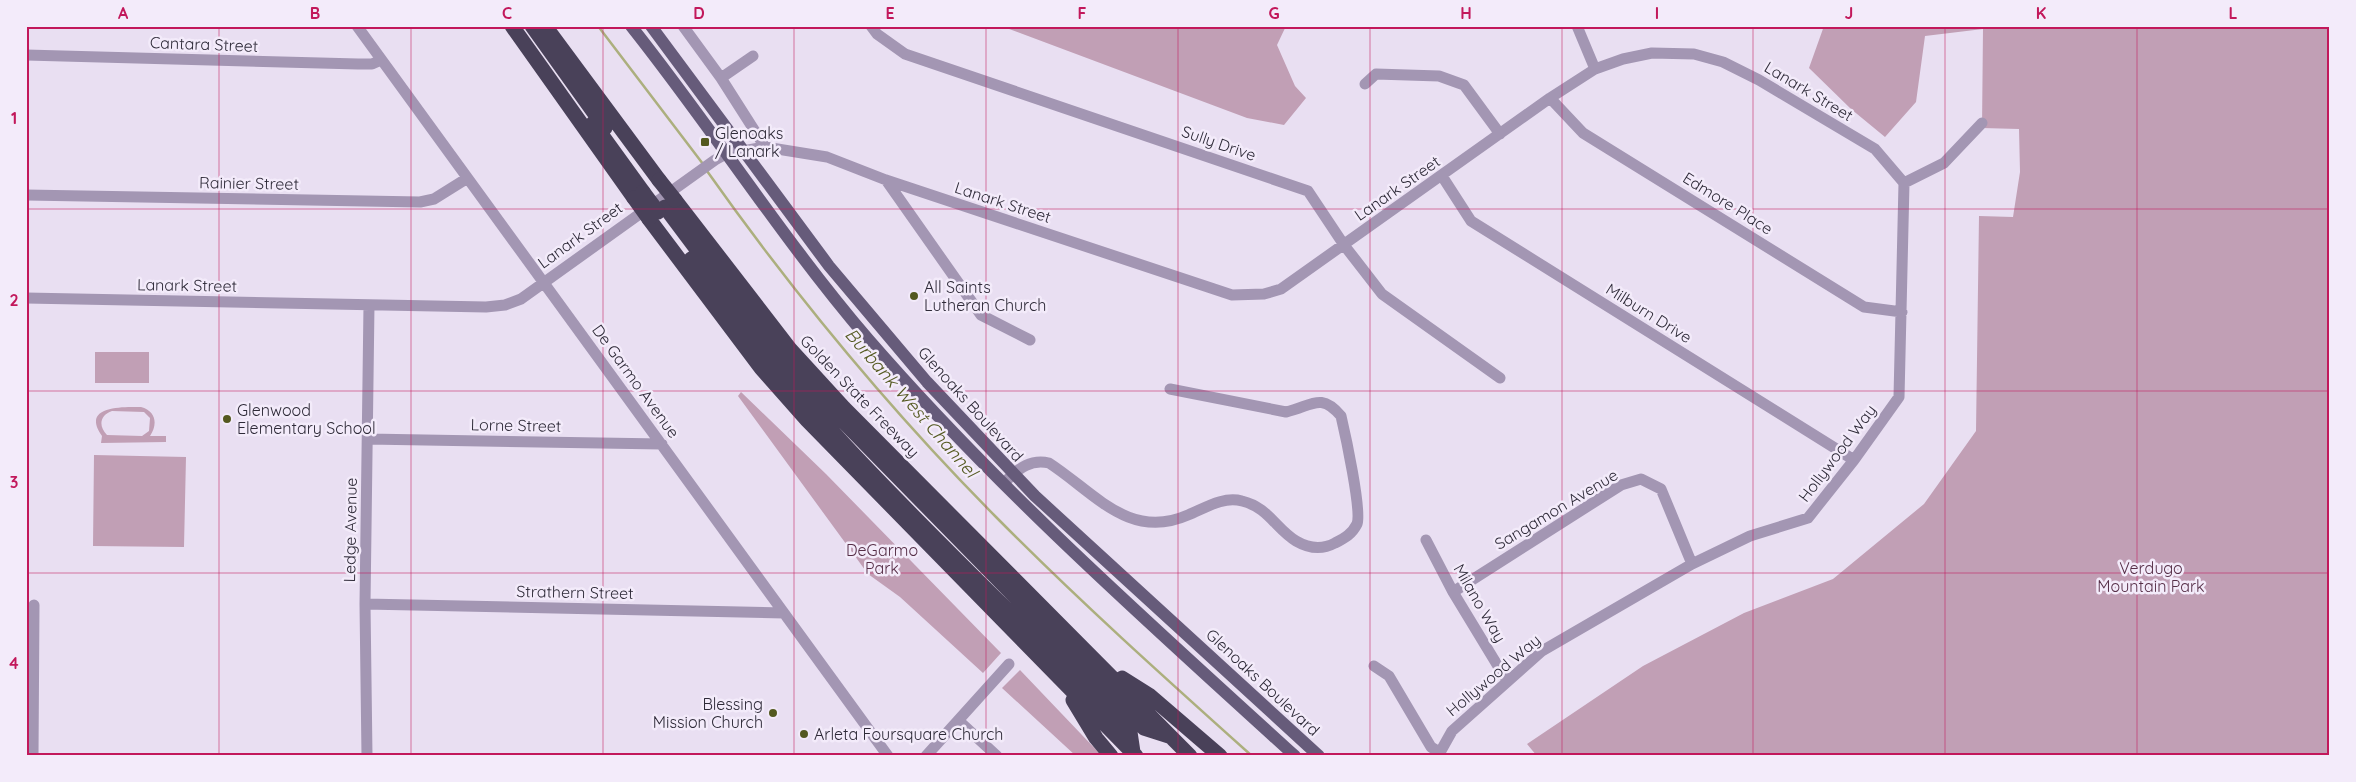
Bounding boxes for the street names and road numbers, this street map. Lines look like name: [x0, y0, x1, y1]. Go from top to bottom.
street label: Cantara Street: [150, 32, 258, 56]
street label: Lanark Street: [1761, 57, 1857, 125]
street label: Sully Drive: [1179, 121, 1259, 165]
street label: Lanark Street: [1350, 151, 1444, 225]
street label: Edmore Place: [1679, 167, 1777, 239]
street label: Rainier Street: [199, 172, 299, 194]
street label: Lanark Street: [952, 177, 1054, 227]
street label: Lanark Street: [534, 198, 626, 272]
street label: Lanark Street: [137, 274, 237, 296]
street label: Milburn Drive: [1602, 279, 1696, 347]
street label: De Garmo Avenue: [588, 320, 684, 442]
street label: Golden State Freeway: [796, 330, 924, 462]
street label: Glenoaks Boulevard: [914, 342, 1028, 466]
street label: Hollywood Way: [1794, 400, 1880, 506]
street label: Lorne Street: [470, 414, 562, 436]
street label: Sangamon Avenue: [1491, 464, 1621, 554]
street label: Ledge Avenue: [339, 477, 361, 583]
street label: Milano Way: [1449, 560, 1511, 646]
street label: Strathern Street: [516, 581, 634, 603]
street label: Glenoaks Boulevard: [1202, 624, 1324, 740]
street label: Hollywood Way: [1442, 630, 1544, 720]

